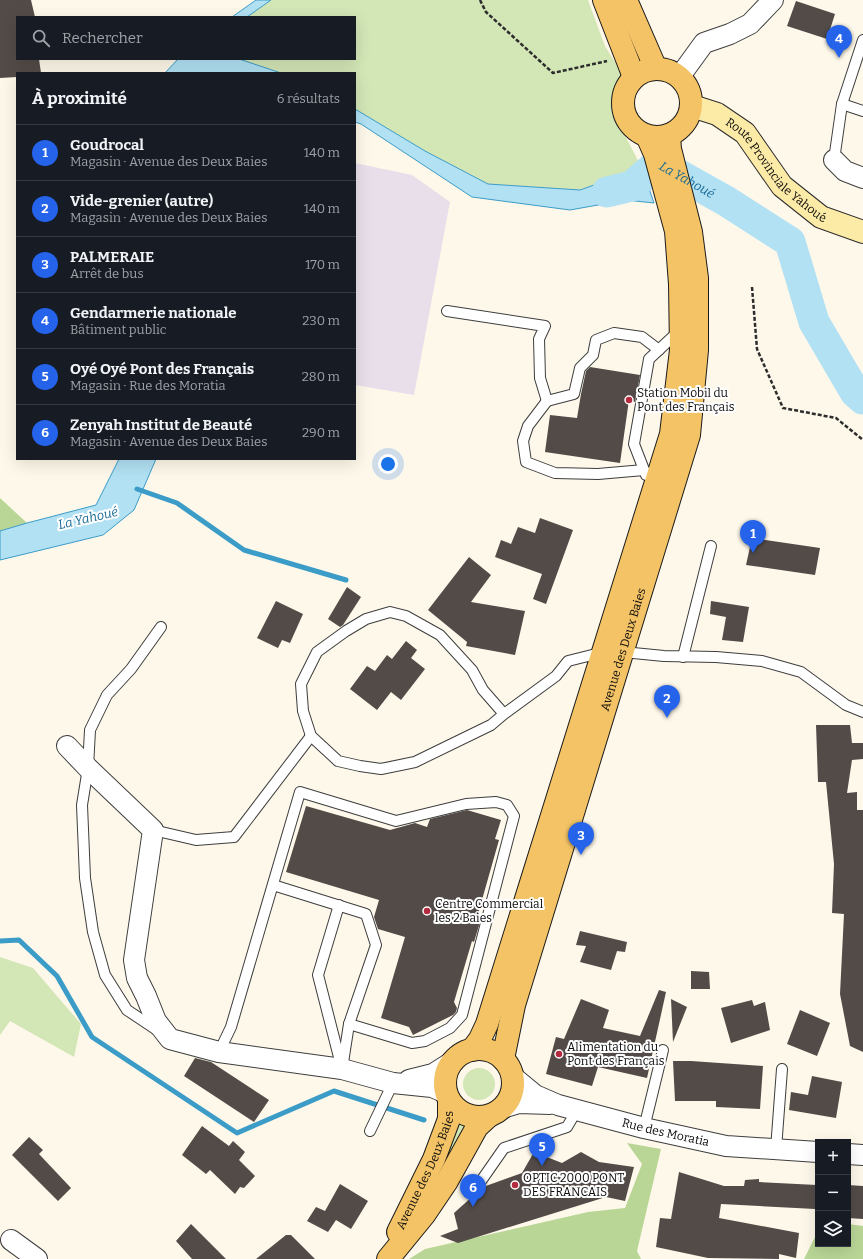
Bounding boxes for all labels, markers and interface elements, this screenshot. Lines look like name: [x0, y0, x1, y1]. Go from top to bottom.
search box: [16, 16, 356, 60]
pin: 4: [826, 25, 852, 58]
icon: search: [30, 27, 52, 49]
text: Rechercher: [62, 29, 143, 47]
text: À proximité: [32, 88, 127, 109]
text: 6 résultats: [277, 91, 340, 106]
street label: Route Provinciale Yahoué: [723, 115, 828, 225]
text: Goudrocal: [70, 136, 144, 154]
text: 1: [42, 145, 48, 160]
text: 140 m: [304, 145, 340, 160]
text: Magasin · Avenue des Deux Baies: [70, 154, 267, 169]
water label: La Yahoué: [657, 158, 718, 201]
text: Vide-grenier (autre): [70, 192, 213, 210]
text: 2: [41, 201, 49, 216]
text: 140 m: [304, 201, 340, 216]
text: Magasin · Avenue des Deux Baies: [70, 210, 267, 225]
text: PALMERAIE: [70, 248, 154, 266]
text: 3: [41, 257, 49, 272]
text: 170 m: [305, 257, 340, 272]
text: Arrêt de bus: [70, 266, 144, 281]
text: Gendarmerie nationale: [70, 304, 237, 322]
text: 4: [41, 313, 49, 328]
text: 230 m: [302, 313, 340, 328]
text: Bâtiment public: [70, 322, 166, 337]
text: Oyé Oyé Pont des Français: [70, 360, 254, 378]
text: 5: [41, 369, 49, 384]
text: 280 m: [302, 369, 340, 384]
text: Magasin · Rue des Moratia: [70, 378, 226, 393]
place label: Station Mobil du Pont des Français: [637, 386, 735, 414]
marker: Station Mobil du Pont des Français: [624, 395, 634, 405]
text: Zenyah Institut de Beauté: [70, 416, 252, 434]
text: 6: [41, 425, 49, 440]
text: 290 m: [302, 425, 340, 440]
text: Magasin · Avenue des Deux Baies: [70, 434, 267, 449]
your location: [378, 454, 398, 474]
water label: La Yahoué: [57, 504, 120, 532]
pin: 1: [740, 520, 766, 553]
street label: Avenue des Deux Baies: [598, 586, 649, 713]
pin: 2: [654, 685, 680, 718]
pin: 3: [568, 822, 594, 855]
place label: Centre Commercial les 2 Baies: [435, 897, 544, 925]
marker: Centre Commercial les 2 Baies: [422, 906, 432, 916]
place label: Alimentation du Pont des Français: [567, 1040, 665, 1068]
marker: Alimentation du Pont des Français: [554, 1049, 564, 1059]
street label: Avenue des Deux Baies: [393, 1111, 456, 1232]
street label: Rue des Moratia: [620, 1115, 711, 1149]
pin: 5: [529, 1133, 555, 1166]
map controls: [815, 1139, 851, 1247]
button: +: [815, 1139, 851, 1175]
place label: OPTIC 2000 PONT DES FRANCAIS: [523, 1171, 624, 1199]
pin: 6: [460, 1174, 486, 1207]
button: −: [815, 1175, 851, 1211]
marker: OPTIC 2000 PONT DES FRANCAIS: [510, 1180, 520, 1190]
button: layers: [815, 1211, 851, 1247]

